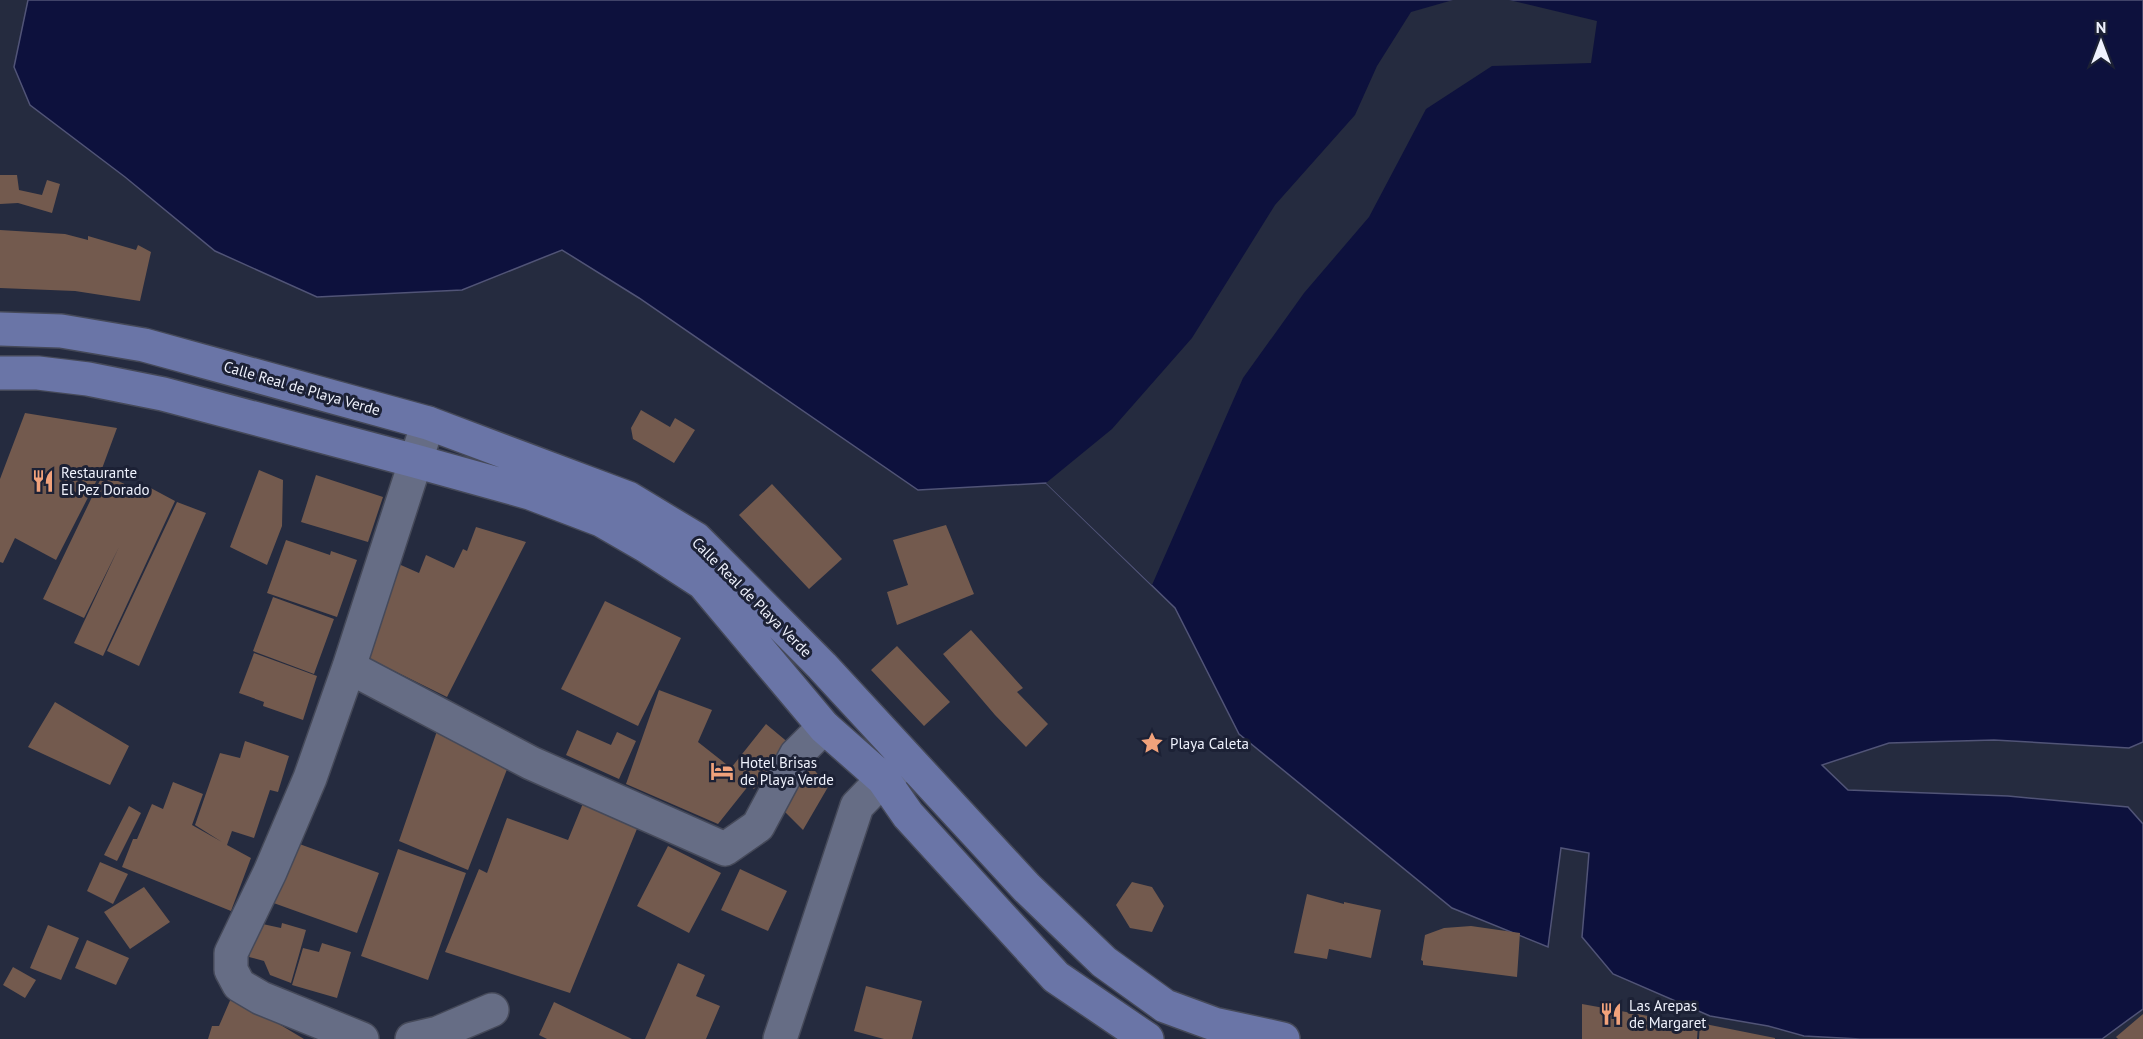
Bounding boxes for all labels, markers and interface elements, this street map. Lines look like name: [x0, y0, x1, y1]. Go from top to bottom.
north arrow: [2071, 12, 2131, 72]
text: N: [2096, 17, 2106, 37]
street label: Calle Real de Playa Verde: [222, 357, 382, 419]
place label: Restaurante El Pez Dorado: [61, 463, 150, 499]
restaurant icon: Restaurante El Pez Dorado: [30, 468, 56, 494]
street label: Calle Real de Playa Verde: [688, 533, 816, 661]
place icon: Playa Caleta: [1139, 730, 1165, 756]
place label: Playa Caleta: [1170, 734, 1249, 753]
place label: Hotel Brisas de Playa Verde: [740, 753, 834, 789]
hotel icon: Hotel Brisas de Playa Verde: [709, 758, 735, 784]
place label: Las Arepas de Margaret: [1629, 996, 1706, 1032]
restaurant icon: Las Arepas de Margaret: [1598, 1001, 1624, 1027]

